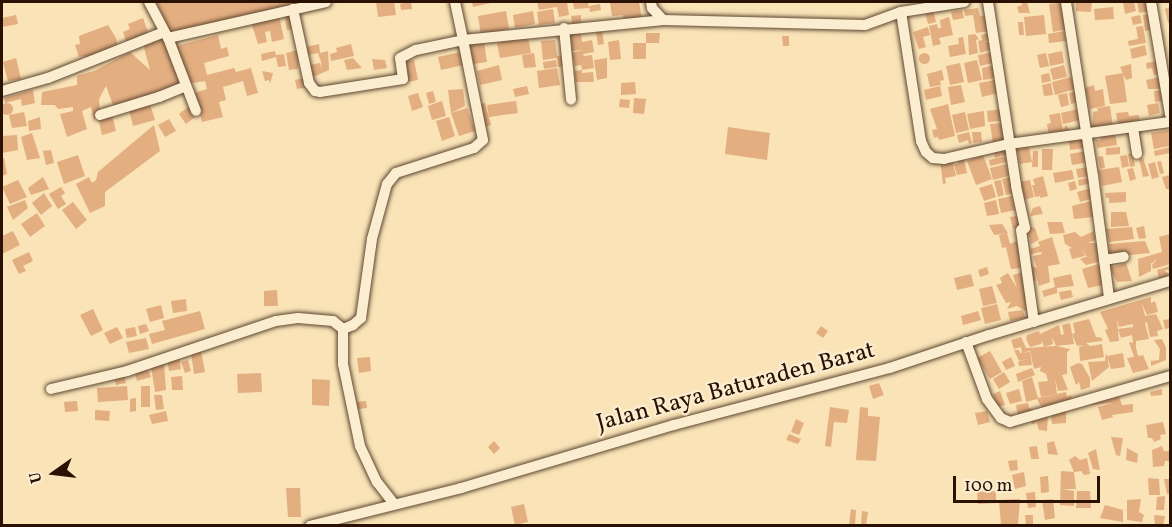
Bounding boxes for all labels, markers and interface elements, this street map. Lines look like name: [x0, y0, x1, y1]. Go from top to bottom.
street label: Jalan Raya Baturaden Barat: [594, 337, 878, 439]
north arrow: [24, 443, 84, 503]
scale bar: [956, 464, 1103, 502]
text: U: [25, 469, 49, 485]
text: 100 m: [964, 474, 1013, 499]

